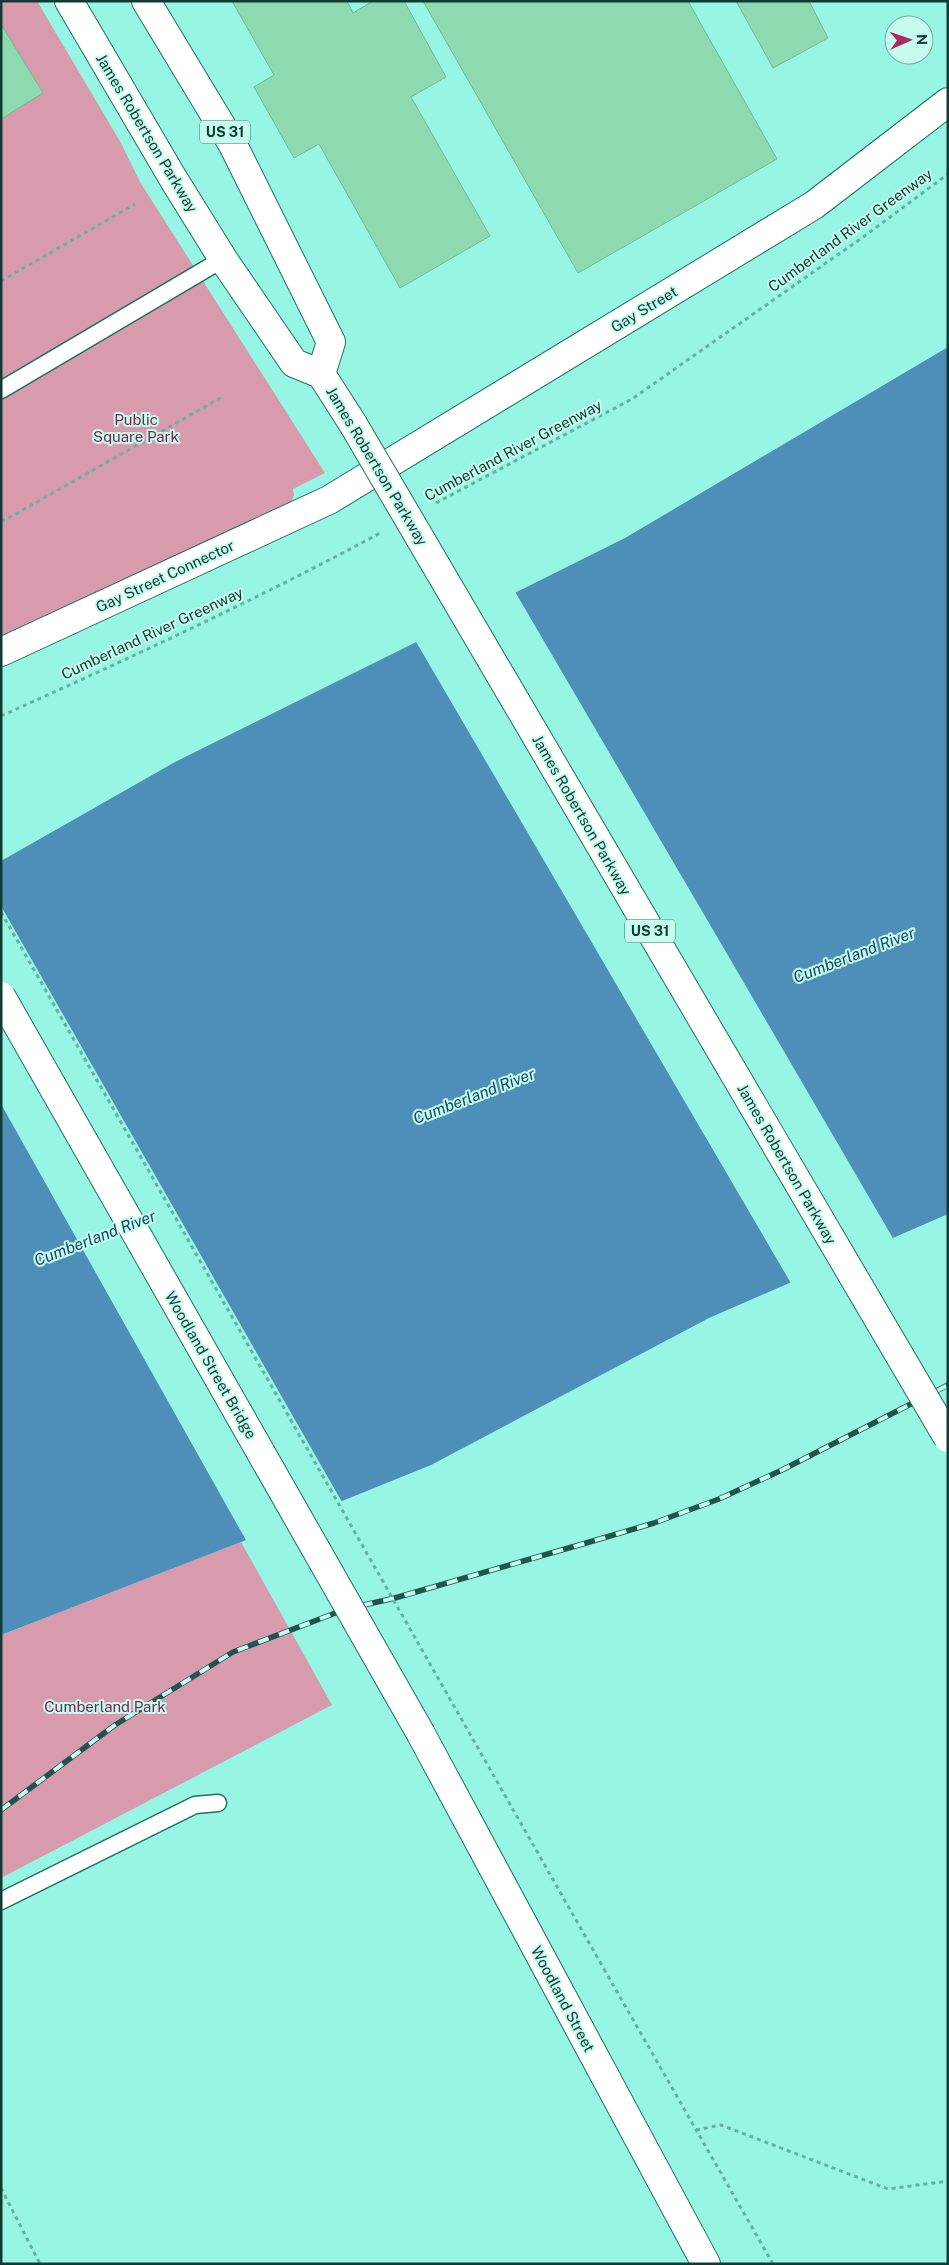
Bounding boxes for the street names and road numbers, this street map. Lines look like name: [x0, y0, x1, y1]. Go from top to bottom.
street label: James Robertson Parkway: [93, 51, 201, 215]
road number: US 31: [200, 120, 250, 144]
street label: Cumberland River Greenway: [765, 165, 935, 295]
street label: Gay Street: [608, 282, 680, 335]
street label: James Robertson Parkway: [323, 384, 431, 548]
street label: Cumberland River Greenway: [421, 396, 605, 504]
street label: Gay Street Connector: [93, 536, 237, 616]
street label: Cumberland River Greenway: [59, 583, 245, 683]
street label: James Robertson Parkway: [529, 732, 635, 898]
road number: US 31: [625, 919, 675, 942]
street label: James Robertson Parkway: [734, 1081, 840, 1247]
street label: Woodland Street Bridge: [162, 1288, 260, 1442]
street label: Woodland Street: [528, 1943, 598, 2055]

